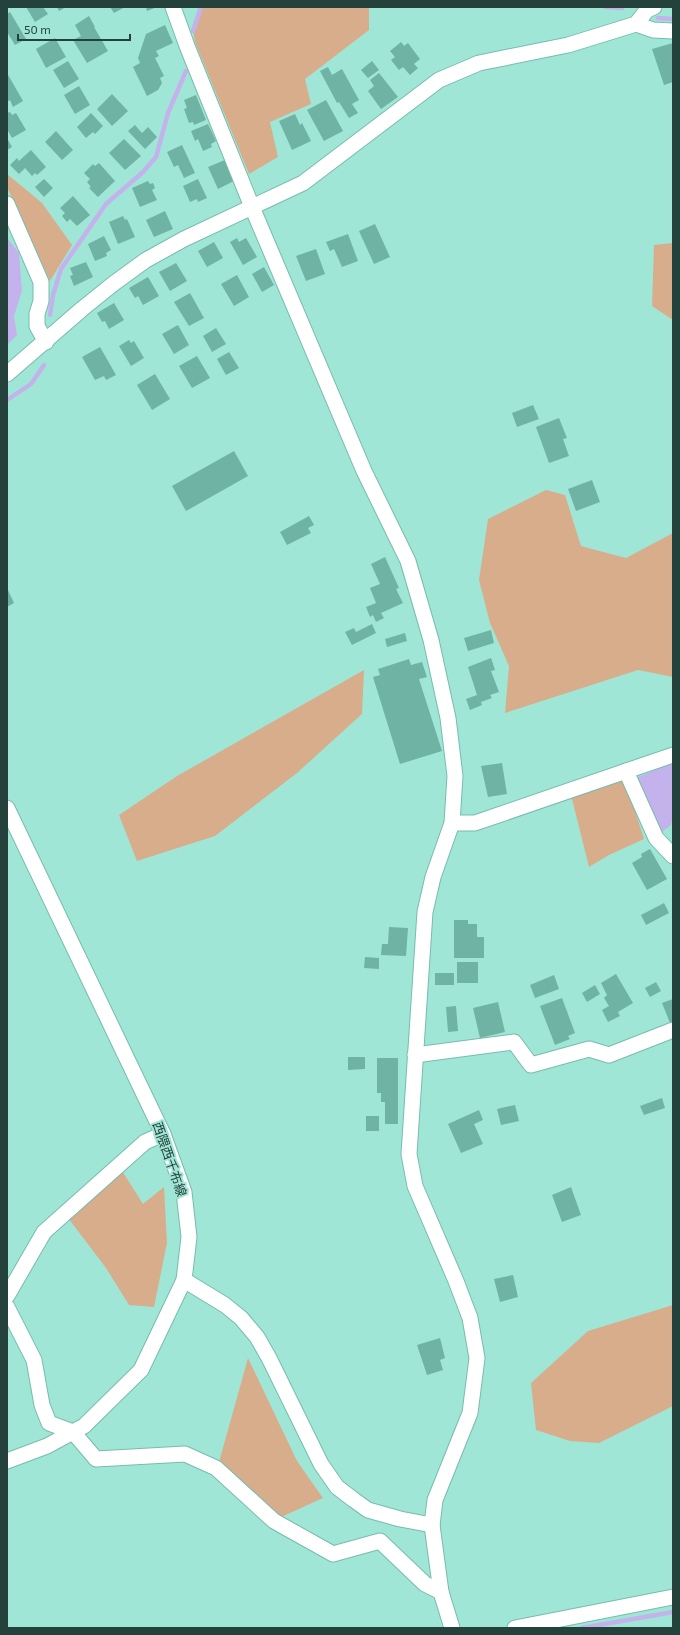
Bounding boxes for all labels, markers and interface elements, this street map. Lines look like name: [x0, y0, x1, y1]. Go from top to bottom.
scale bar: [18, 16, 130, 42]
text: 50 m: [24, 22, 51, 36]
street label: 西隈西千布線: [150, 1120, 190, 1198]

